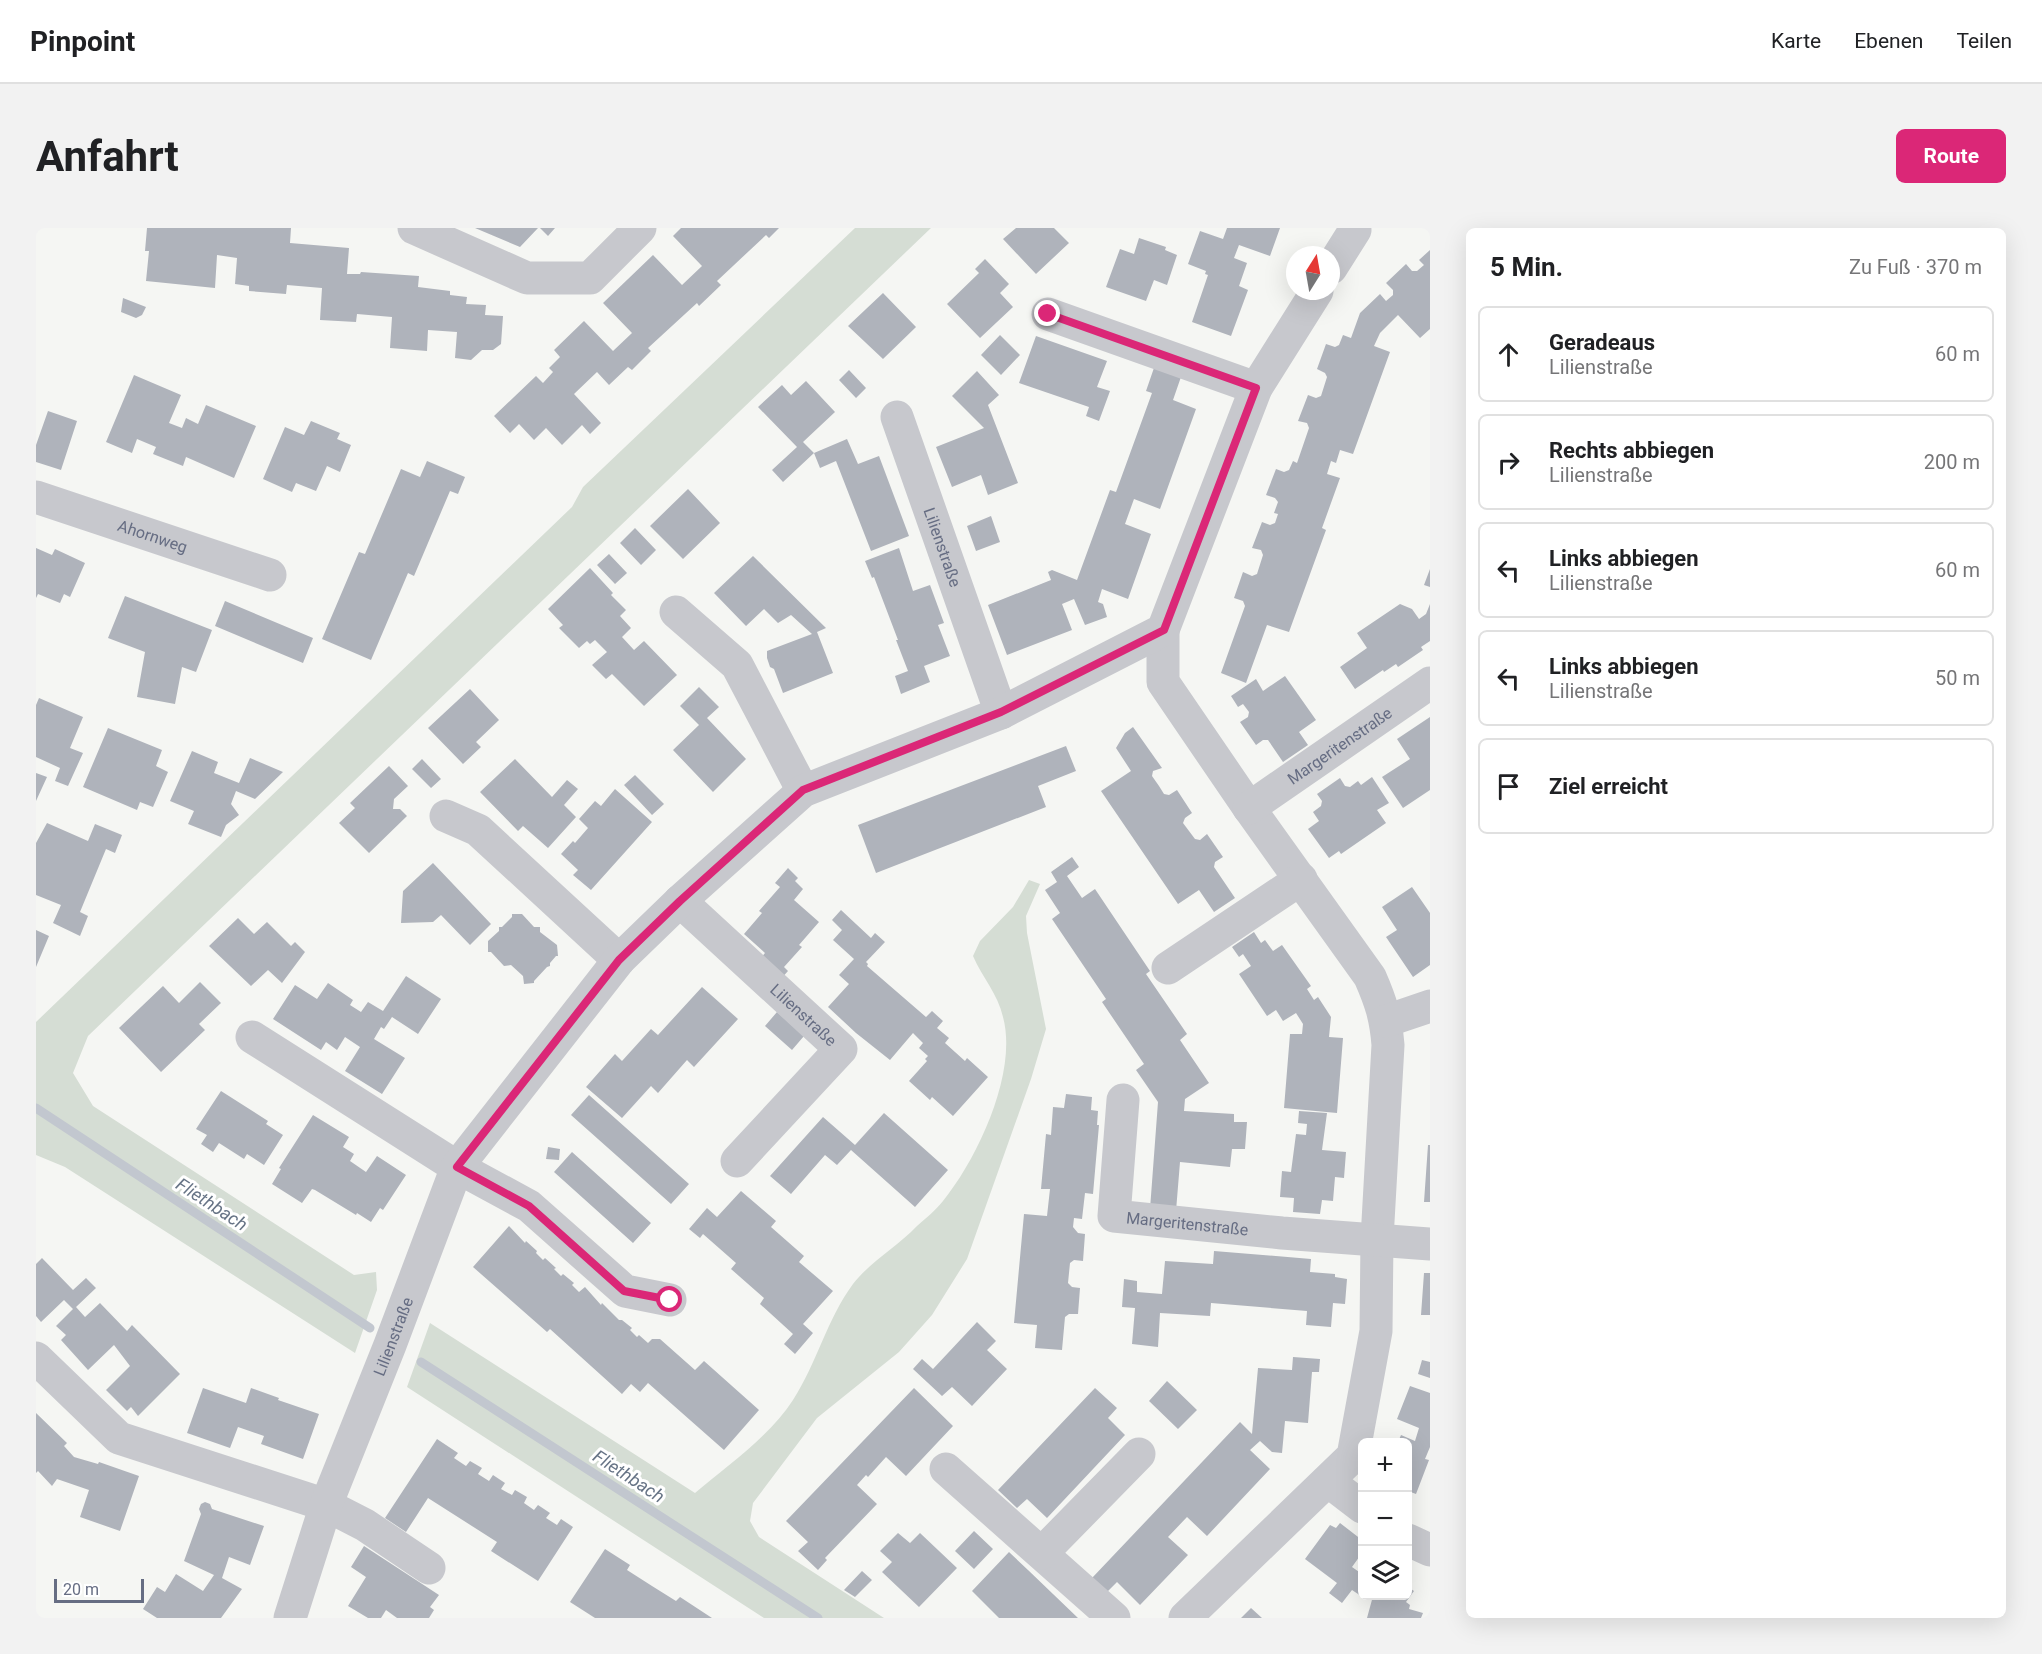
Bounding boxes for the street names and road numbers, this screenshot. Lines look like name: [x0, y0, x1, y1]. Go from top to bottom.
street label: Lilienstraße: [920, 505, 965, 589]
street label: Ahornweg: [115, 515, 190, 556]
street label: Margeritenstraße: [1284, 703, 1395, 788]
street label: Lilienstraße: [767, 980, 841, 1050]
street label: Margeritenstraße: [1125, 1208, 1249, 1239]
street label: Lilienstraße: [369, 1294, 417, 1379]

